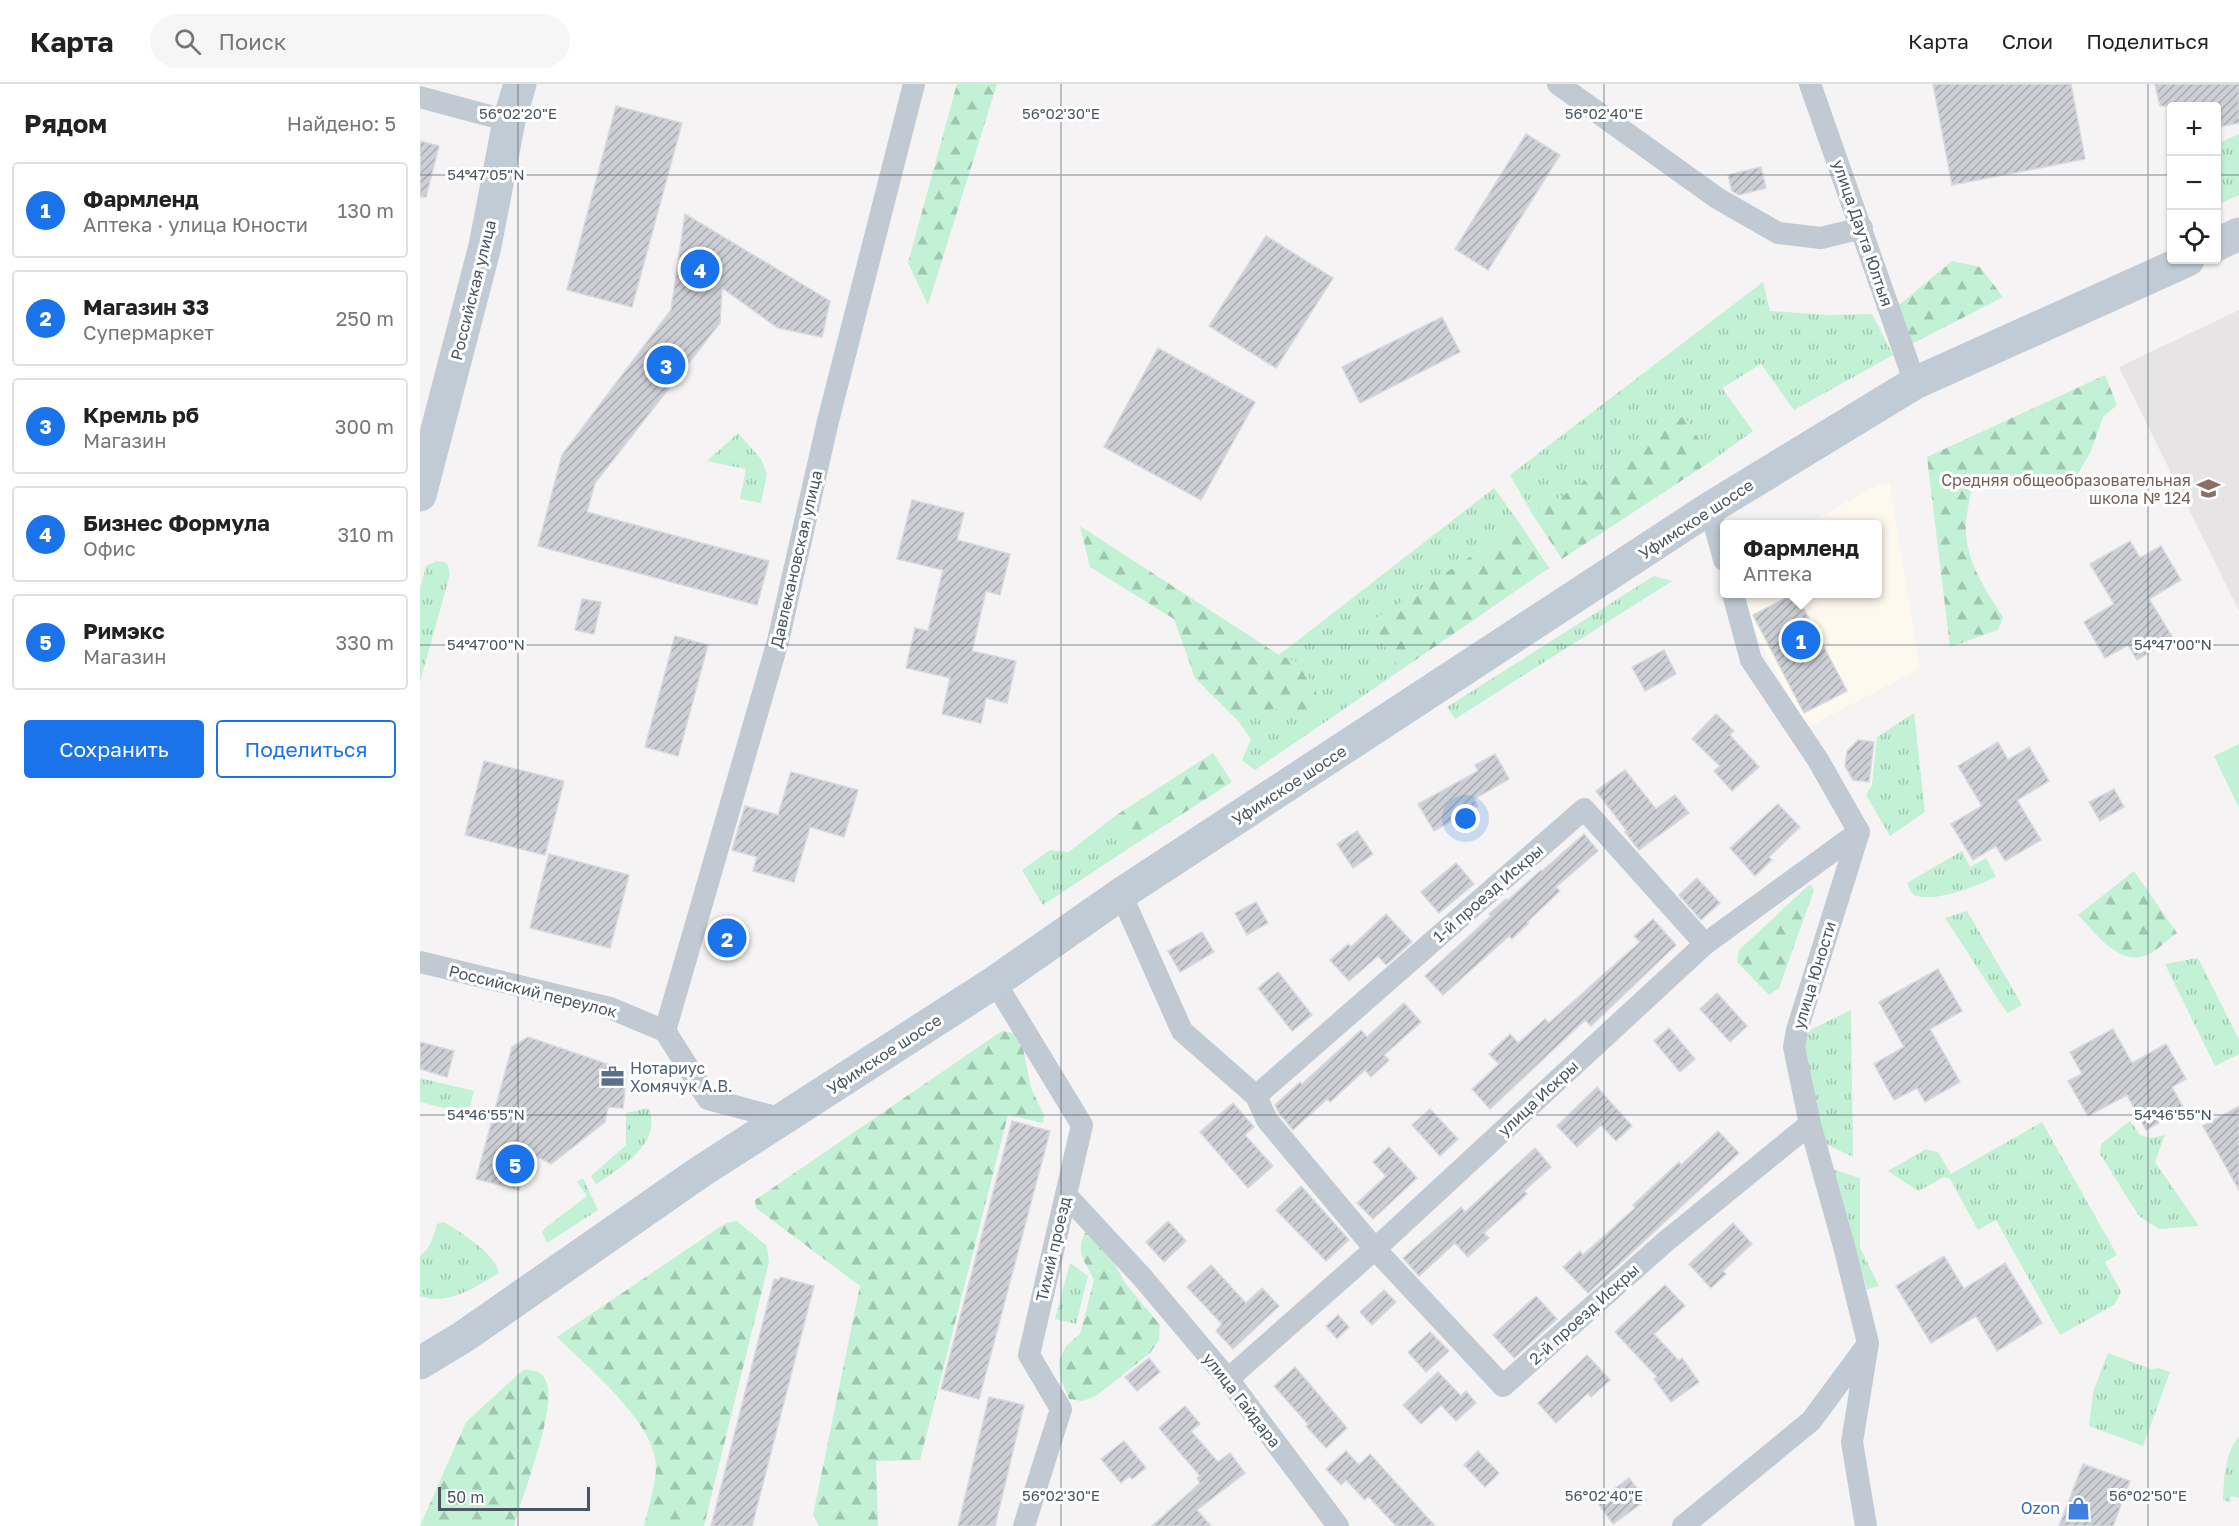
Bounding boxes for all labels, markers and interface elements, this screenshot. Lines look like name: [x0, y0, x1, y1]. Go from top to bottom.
search box: [150, 14, 570, 68]
text: Карта: [30, 25, 114, 58]
icon: search: [171, 25, 204, 58]
text: Поиск: [219, 28, 286, 55]
text: Карта: [1908, 28, 1969, 54]
text: Слои: [2002, 28, 2053, 54]
text: Поделиться: [2086, 28, 2209, 54]
map controls: [2167, 102, 2221, 264]
button: +: [2167, 102, 2221, 156]
text: 56°02'20"E: [479, 104, 557, 122]
text: 56°02'30"E: [1022, 104, 1100, 122]
text: 56°02'40"E: [1565, 104, 1643, 122]
text: Рядом: [24, 108, 107, 139]
text: Найдено: 5: [287, 111, 396, 135]
button: −: [2167, 156, 2221, 210]
street label: улица Даута Юлтыя: [1829, 157, 1897, 309]
text: 54°47'05"N: [447, 165, 525, 183]
text: Фармленд: [83, 185, 199, 212]
text: 1: [40, 198, 51, 222]
text: 130 m: [338, 198, 394, 222]
button: locate: [2167, 210, 2221, 264]
text: Аптека · улица Юности: [83, 212, 308, 236]
street label: Российская улица: [446, 218, 500, 362]
pin: 4: [680, 246, 720, 291]
text: Магазин 33: [83, 293, 209, 320]
text: 2: [39, 306, 52, 330]
text: 250 m: [336, 306, 394, 330]
text: Супермаркет: [83, 320, 214, 344]
pin: 3: [646, 342, 686, 388]
text: Кремль рб: [83, 401, 199, 428]
text: 3: [39, 414, 52, 438]
text: 300 m: [335, 414, 394, 438]
text: Магазин: [83, 428, 167, 452]
street label: Давлекановская улица: [766, 468, 826, 650]
place label: Средняя общеобразовательная школа № 124: [1941, 470, 2191, 508]
street label: Уфимское шоссе: [1635, 474, 1757, 564]
school or university icon: Средняя общеобразовательная школа № 124: [2196, 476, 2222, 502]
text: Бизнес Формула: [83, 509, 270, 536]
popup: [1720, 520, 1882, 598]
text: 4: [39, 522, 52, 546]
text: 310 m: [338, 522, 394, 546]
text: Фармленд: [1743, 534, 1859, 561]
text: Офис: [83, 536, 136, 560]
text: Аптека: [1743, 561, 1812, 585]
text: Римэкс: [83, 617, 165, 644]
pin: 1: [1782, 618, 1820, 662]
text: 5: [39, 630, 52, 654]
text: 330 m: [336, 630, 394, 654]
text: 54°47'00"N: [447, 635, 525, 653]
text: 54°47'00"N: [2134, 635, 2212, 653]
text: Магазин: [83, 644, 167, 668]
button: Сохранить: [24, 720, 204, 778]
button: Поделиться: [216, 720, 396, 778]
street label: Уфимское шоссе: [1228, 740, 1350, 830]
your location: [1451, 804, 1480, 833]
street label: 1-й проезд Искры: [1429, 840, 1547, 946]
pin: 2: [708, 916, 746, 960]
street label: улица Юности: [1788, 919, 1840, 1031]
street label: Российский переулок: [447, 960, 619, 1022]
street label: Уфимское шоссе: [823, 1009, 945, 1099]
street label: улица Искры: [1494, 1056, 1582, 1140]
place label: Нотариус Хомячук А.В.: [630, 1058, 733, 1096]
office icon: Нотариус Хомячук А.В.: [599, 1064, 625, 1090]
text: 54°46'55"N: [447, 1105, 525, 1123]
text: 54°46'55"N: [2134, 1105, 2212, 1123]
pin: 5: [496, 1142, 535, 1186]
street label: Тихий проезд: [1031, 1194, 1075, 1303]
street label: 2-й проезд Искры: [1525, 1259, 1643, 1369]
street label: улица Гайдара: [1199, 1349, 1285, 1451]
scale bar: [438, 1484, 590, 1512]
text: 56°02'30"E: [1022, 1486, 1100, 1504]
text: 56°02'40"E: [1565, 1486, 1643, 1504]
text: 56°02'50"E: [2109, 1486, 2187, 1504]
text: 50 m: [447, 1487, 484, 1507]
shop icon: Ozon: [2065, 1495, 2091, 1521]
place label: Ozon: [2021, 1498, 2060, 1518]

